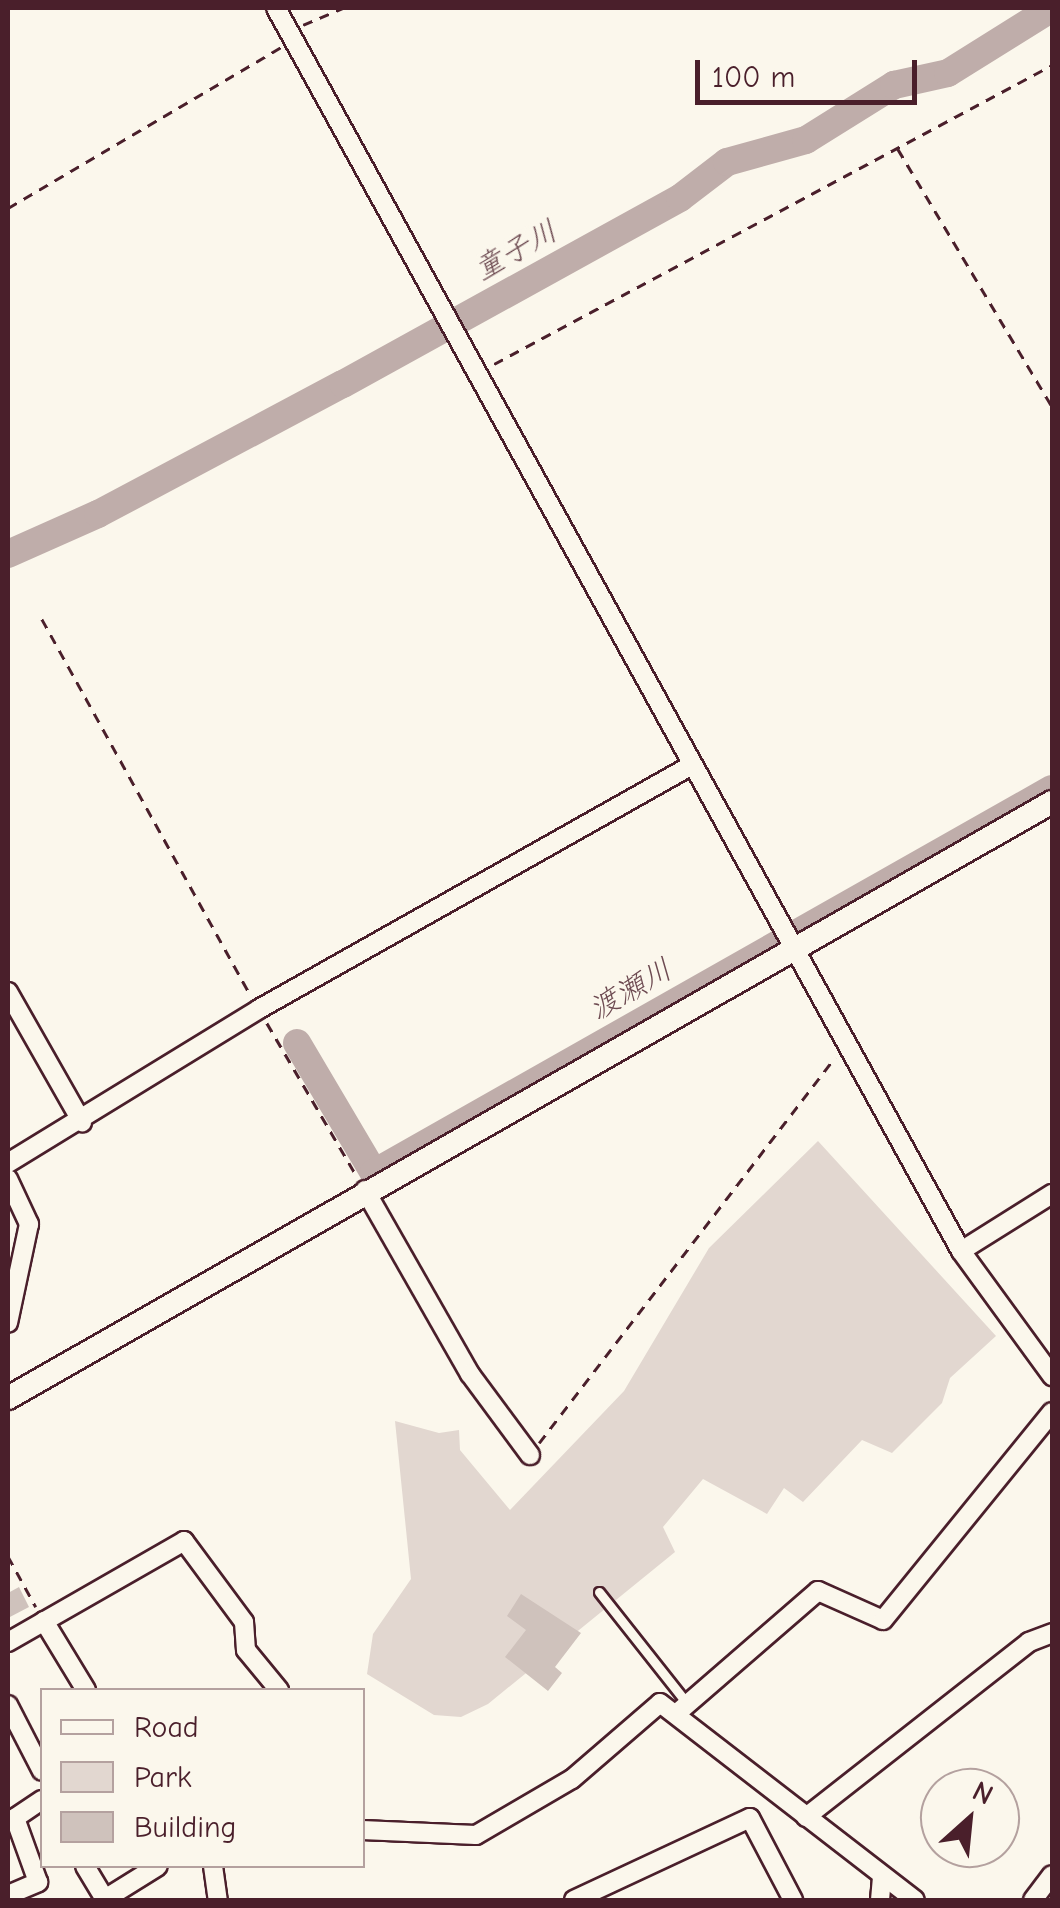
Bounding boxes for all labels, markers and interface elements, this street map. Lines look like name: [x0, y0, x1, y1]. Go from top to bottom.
scale bar: [700, 40, 922, 102]
text: 100 m: [712, 60, 795, 95]
water label: 童子川: [468, 213, 564, 289]
water label: 渡瀬川: [583, 952, 679, 1028]
legend: [40, 1688, 365, 1868]
text: Road: [134, 1710, 199, 1745]
text: Park: [134, 1760, 191, 1795]
north arrow: [920, 1768, 1020, 1868]
text: N: [967, 1775, 998, 1811]
text: Building: [134, 1810, 237, 1845]

